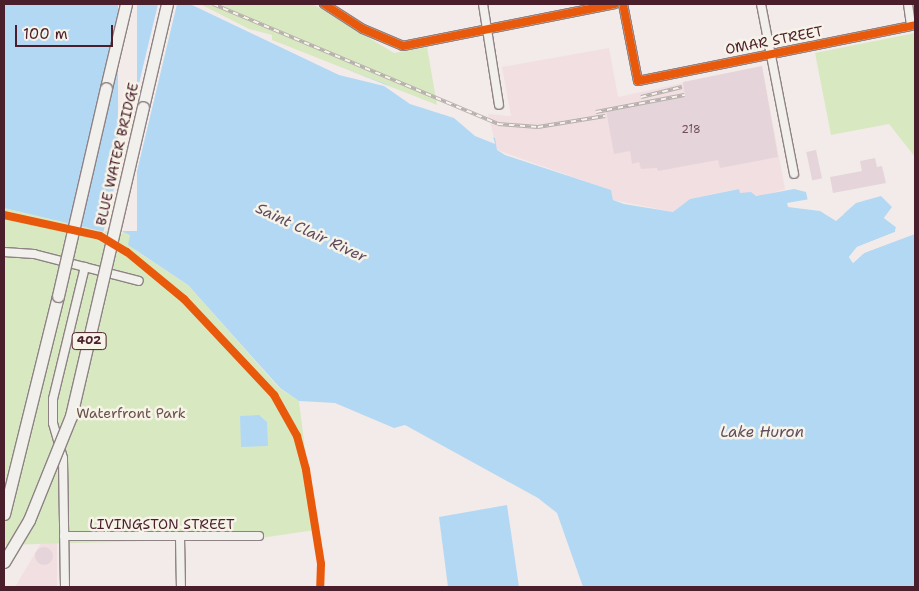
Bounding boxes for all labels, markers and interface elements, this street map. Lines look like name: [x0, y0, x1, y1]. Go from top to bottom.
scale bar: [18, 15, 115, 47]
street label: OMAR STREET: [724, 22, 824, 58]
text: 100 m: [23, 24, 68, 44]
street label: BLUE WATER BRIDGE: [92, 81, 142, 227]
house number: 218: [681, 123, 701, 137]
water label: Saint Clair River: [253, 199, 369, 267]
road number: 402: [72, 332, 106, 351]
park label: Waterfront Park: [76, 405, 186, 421]
water label: Lake Huron: [720, 424, 804, 442]
street label: LIVINGSTON STREET: [89, 516, 235, 532]

